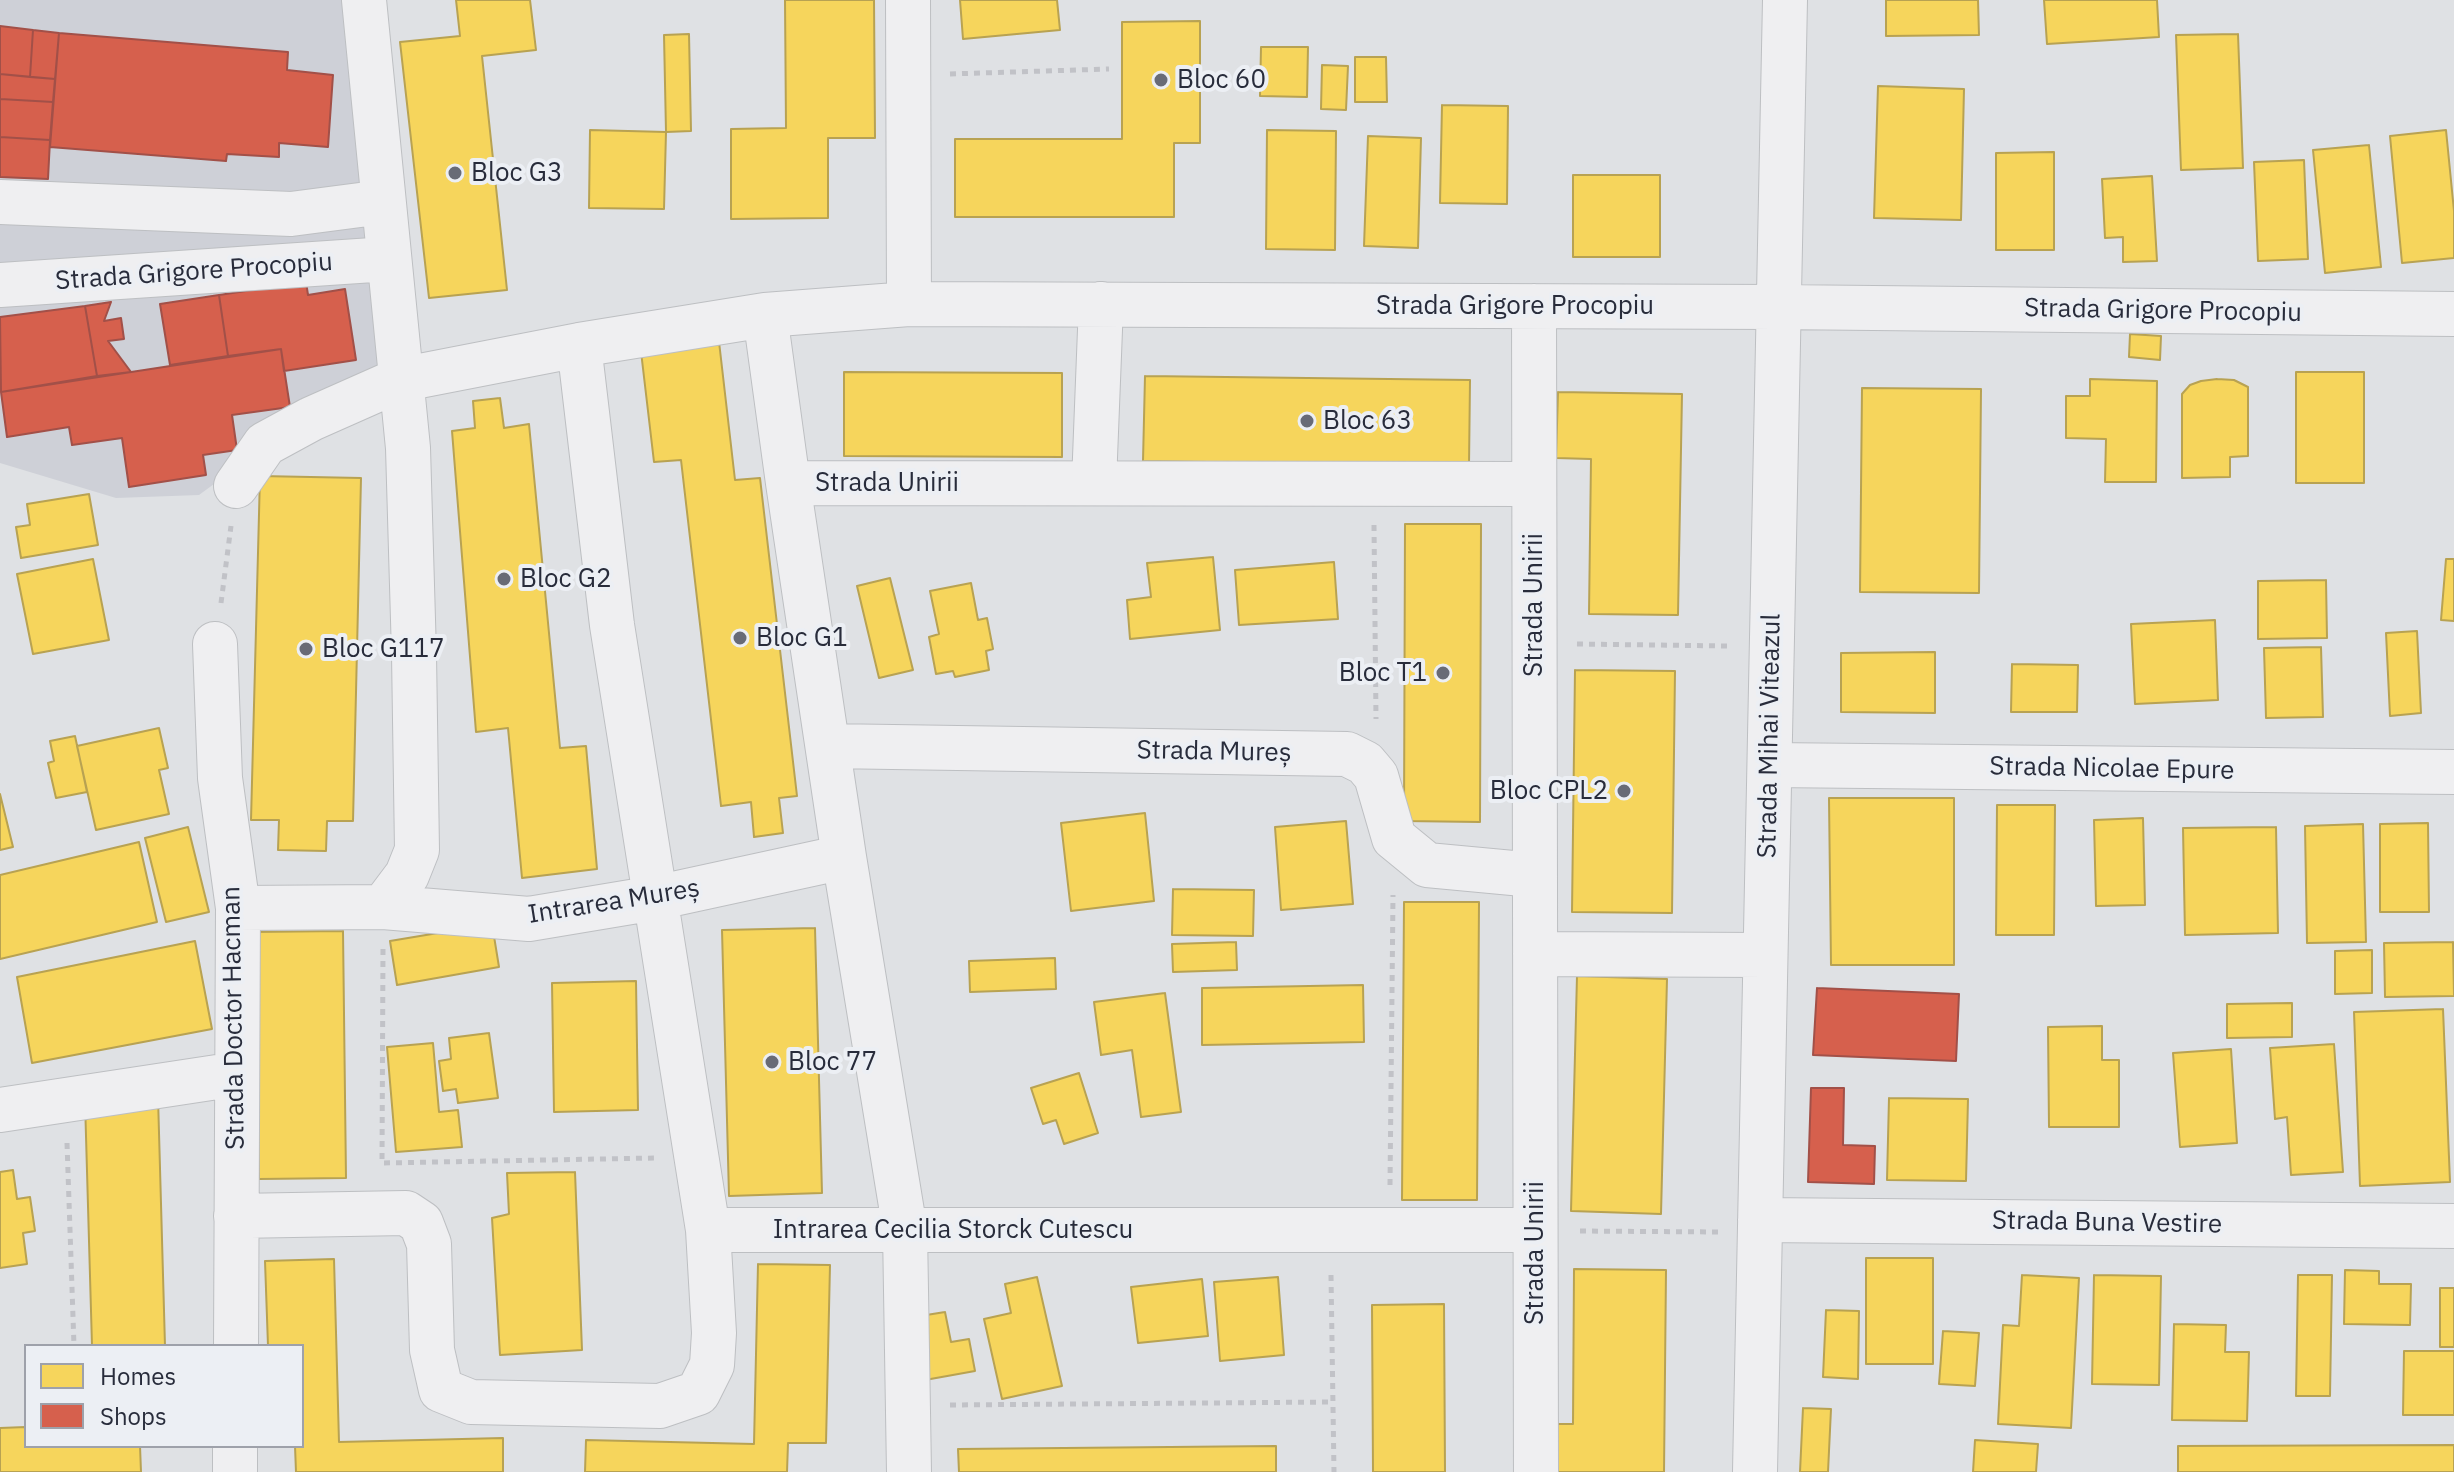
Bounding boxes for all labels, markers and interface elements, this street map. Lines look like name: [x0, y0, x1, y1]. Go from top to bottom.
place label: Bloc 60: [1177, 64, 1266, 96]
marker: Bloc 60: [1152, 71, 1170, 89]
place label: Bloc G3: [471, 157, 562, 189]
marker: Bloc G3: [446, 164, 464, 182]
street label: Strada Grigore Procopiu: [54, 247, 334, 297]
street label: Strada Grigore Procopiu: [1376, 290, 1654, 322]
street label: Strada Grigore Procopiu: [2024, 293, 2302, 329]
place label: Bloc 63: [1323, 405, 1412, 437]
marker: Bloc 63: [1298, 412, 1316, 430]
street label: Strada Unirii: [815, 467, 959, 499]
street label: Strada Unirii: [1518, 533, 1550, 677]
place label: Bloc G2: [520, 563, 611, 595]
marker: Bloc G2: [495, 570, 513, 588]
street label: Strada Mihai Viteazul: [1752, 613, 1788, 859]
place label: Bloc G1: [756, 622, 847, 654]
marker: Bloc G1: [731, 629, 749, 647]
place label: Bloc G117: [322, 633, 445, 665]
marker: Bloc G117: [297, 640, 315, 658]
place label: Bloc T1: [1339, 657, 1427, 689]
marker: Bloc T1: [1434, 664, 1452, 682]
street label: Strada Mureș: [1136, 735, 1292, 769]
street label: Strada Nicolae Epure: [1989, 751, 2235, 787]
place label: Bloc CPL2: [1490, 775, 1608, 807]
marker: Bloc CPL2: [1615, 782, 1633, 800]
street label: Intrarea Mureș: [526, 873, 702, 931]
street label: Strada Doctor Hacman: [216, 886, 252, 1150]
place label: Bloc 77: [788, 1046, 877, 1078]
marker: Bloc 77: [763, 1053, 781, 1071]
street label: Strada Unirii: [1519, 1181, 1551, 1325]
street label: Strada Buna Vestire: [1992, 1205, 2222, 1241]
street label: Intrarea Cecilia Storck Cutescu: [773, 1214, 1133, 1246]
legend: [24, 1344, 304, 1448]
text: Homes: [100, 1360, 176, 1392]
text: Shops: [100, 1400, 167, 1432]

